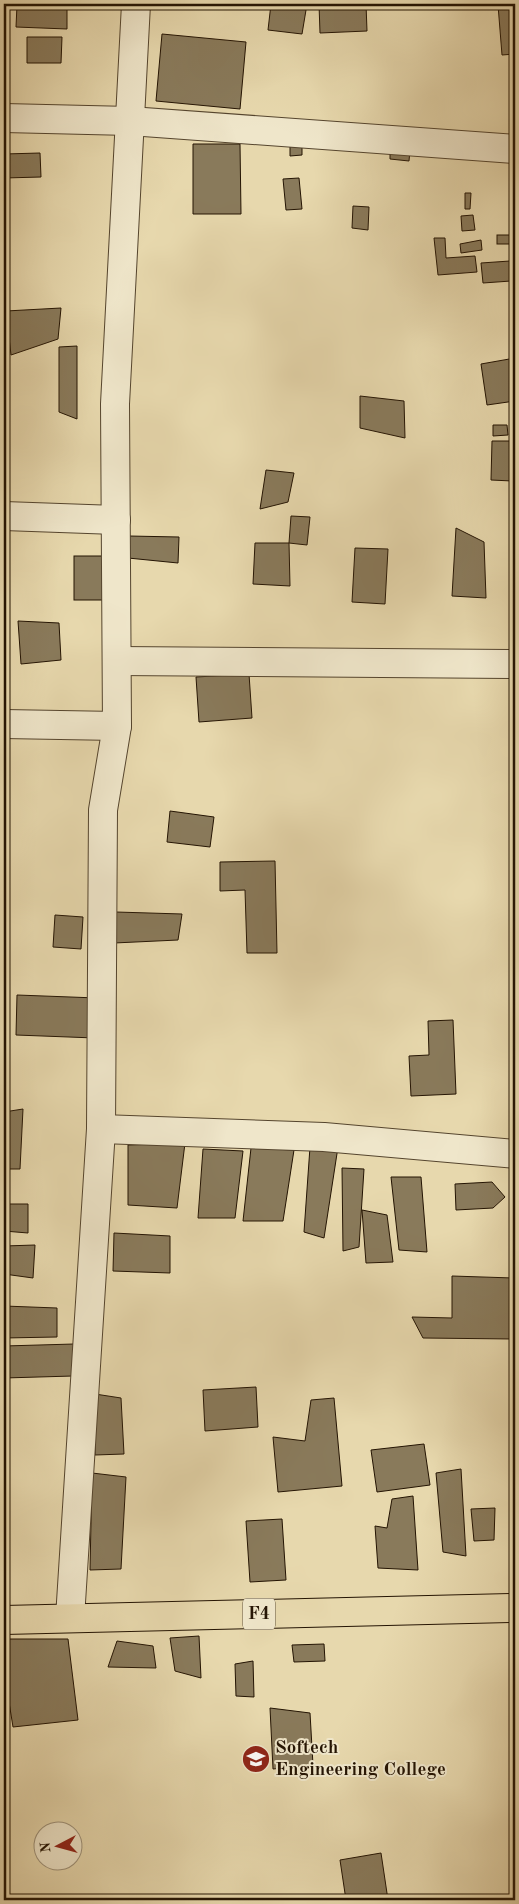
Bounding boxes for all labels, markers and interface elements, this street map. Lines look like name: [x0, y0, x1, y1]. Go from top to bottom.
road number: F4: [243, 1598, 275, 1630]
place label: Softech Engineering College: [275, 1739, 446, 1780]
school or university icon: Softech Engineering College: [241, 1744, 271, 1774]
north arrow: [32, 1822, 82, 1872]
text: N: [39, 1841, 54, 1853]

